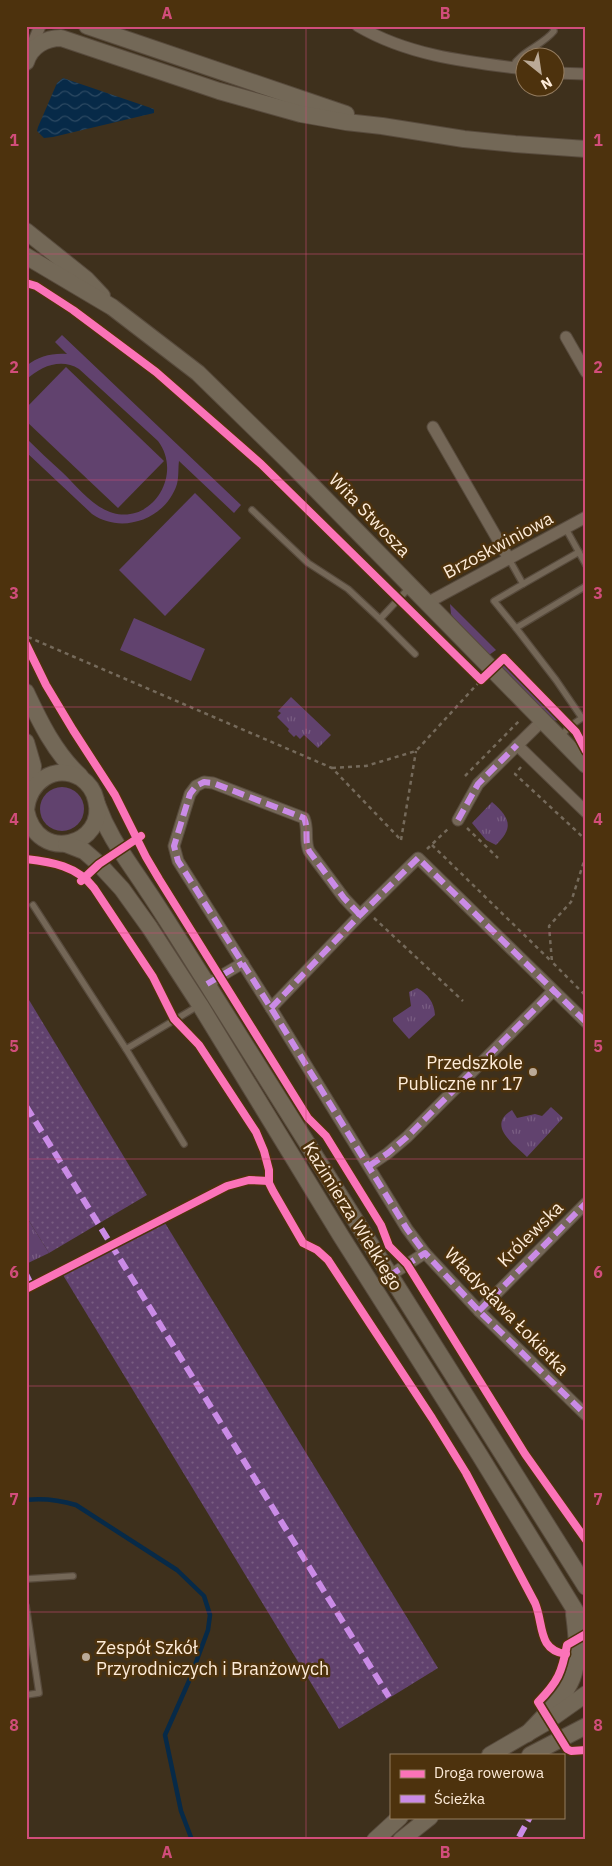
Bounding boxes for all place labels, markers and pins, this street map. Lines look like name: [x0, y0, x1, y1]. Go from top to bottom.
place label: Przedszkole Publiczne nr 17: [398, 1051, 523, 1095]
marker: Przedszkole Publiczne nr 17: [527, 1066, 539, 1078]
place label: Zespół Szkół Przyrodniczych i Branżowych: [96, 1636, 329, 1680]
marker: Zespół Szkół Przyrodniczych i Branżowych: [80, 1651, 92, 1663]

